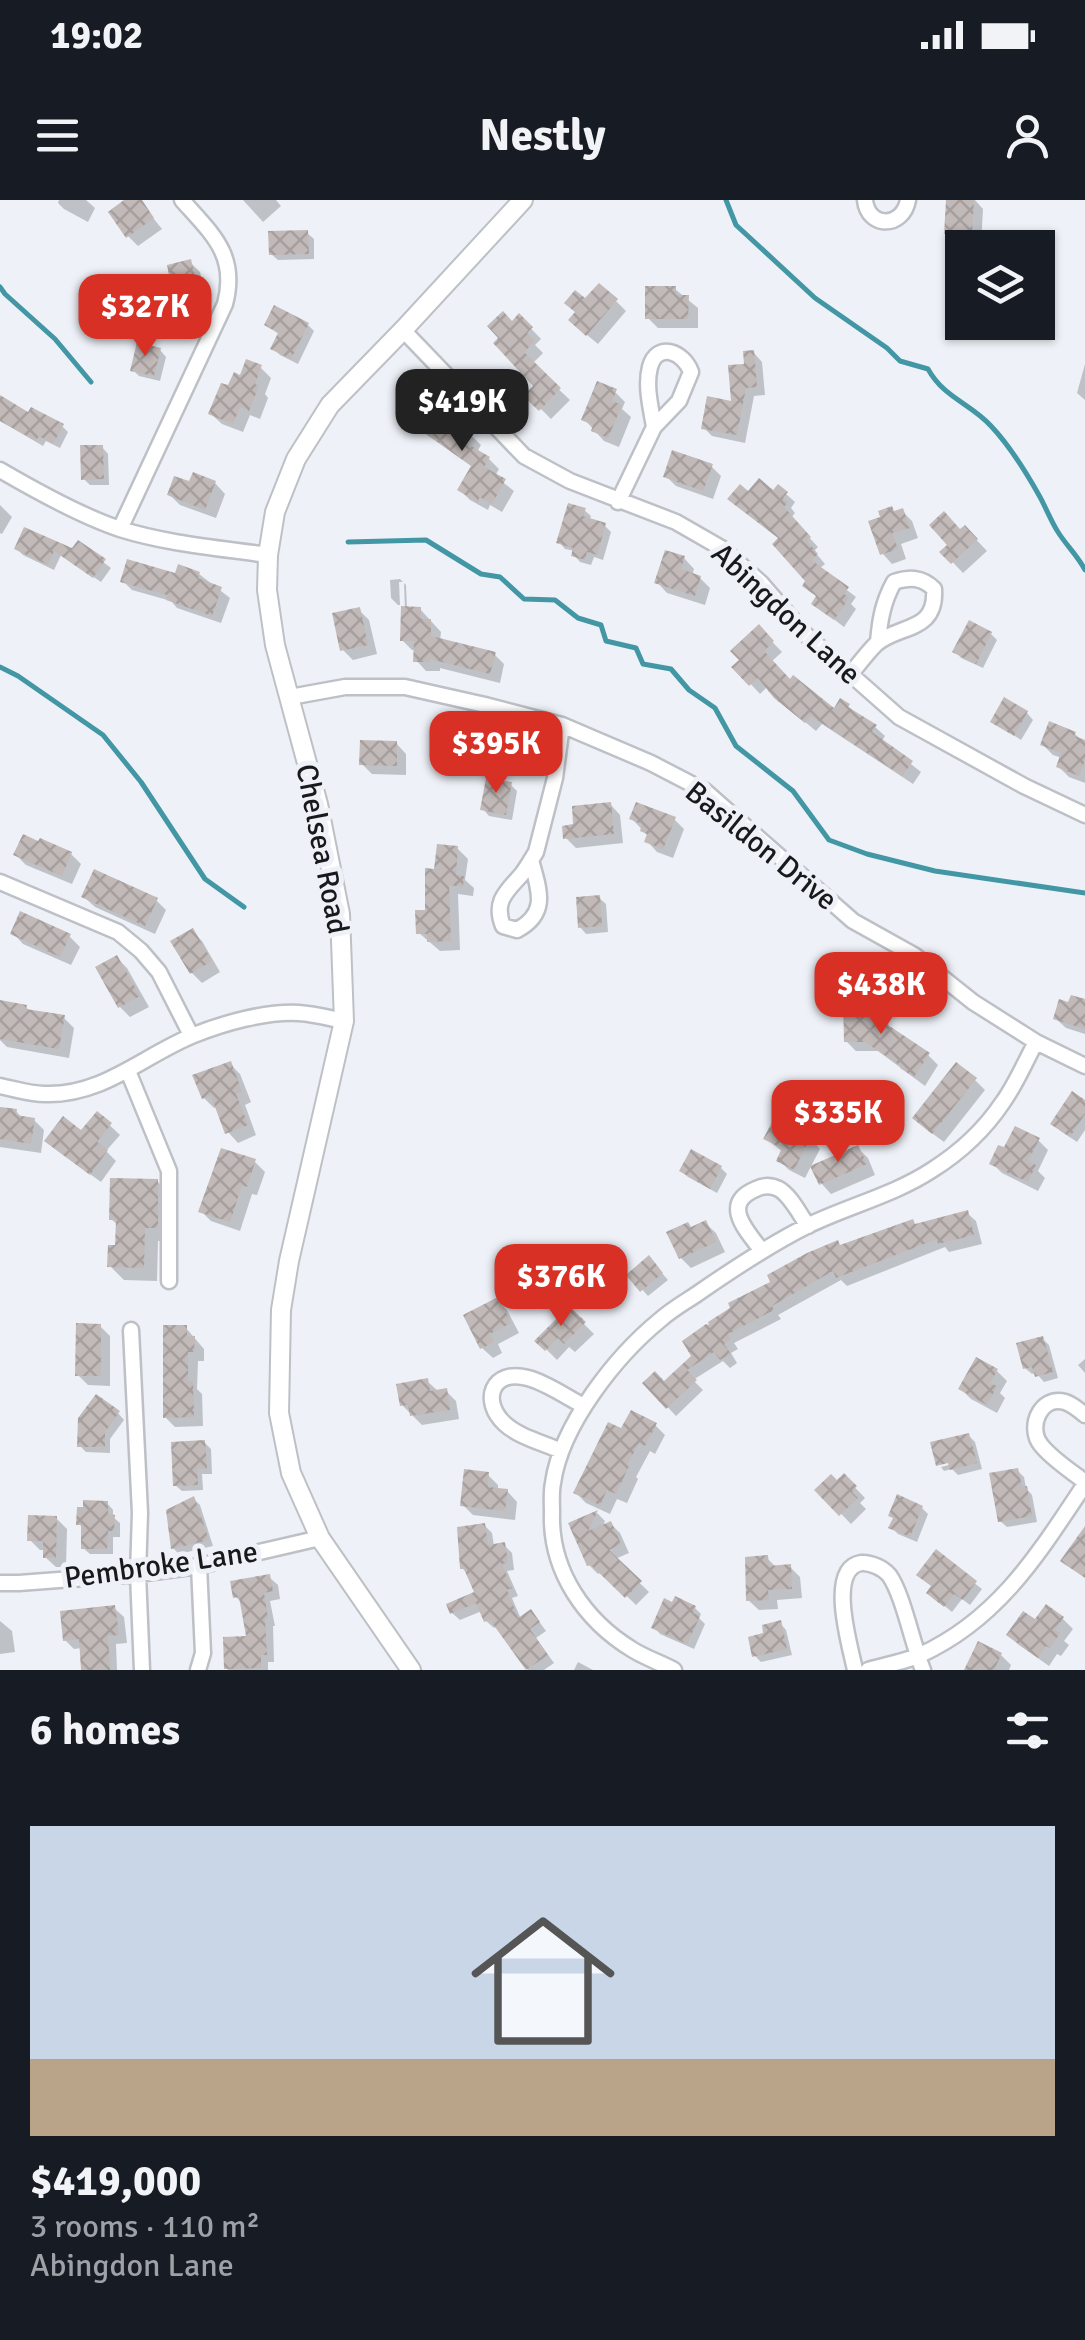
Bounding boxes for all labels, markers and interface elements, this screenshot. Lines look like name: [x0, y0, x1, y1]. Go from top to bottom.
text: 19:02: [50, 12, 143, 59]
icon: menu: [30, 108, 85, 163]
text: Nestly: [479, 108, 606, 163]
icon: person: [1000, 108, 1055, 163]
map controls: [945, 230, 1055, 340]
button: layers: [945, 230, 1055, 340]
pin: $327K: [75, 274, 215, 359]
text: $327K: [101, 287, 189, 326]
pin: $419K: [392, 369, 532, 454]
text: $419K: [418, 382, 506, 421]
street label: Abingdon Lane: [704, 535, 868, 693]
pin: $395K: [426, 711, 566, 796]
text: $395K: [452, 724, 540, 763]
street label: Chelsea Road: [287, 761, 357, 937]
street label: Basildon Drive: [678, 773, 844, 919]
pin: $438K: [811, 952, 951, 1037]
text: $438K: [837, 965, 925, 1004]
pin: $335K: [768, 1080, 908, 1165]
text: $335K: [794, 1093, 882, 1132]
pin: $376K: [491, 1244, 631, 1329]
text: $376K: [517, 1257, 605, 1296]
street label: Pembroke Lane: [62, 1533, 260, 1597]
icon: filters: [1000, 1703, 1055, 1758]
text: 6 homes: [30, 1705, 180, 1756]
icon: home: [453, 1891, 633, 2071]
text: $419,000: [30, 2156, 201, 2207]
text: 3 rooms · 110 m²: [30, 2207, 260, 2246]
text: Abingdon Lane: [30, 2246, 234, 2285]

